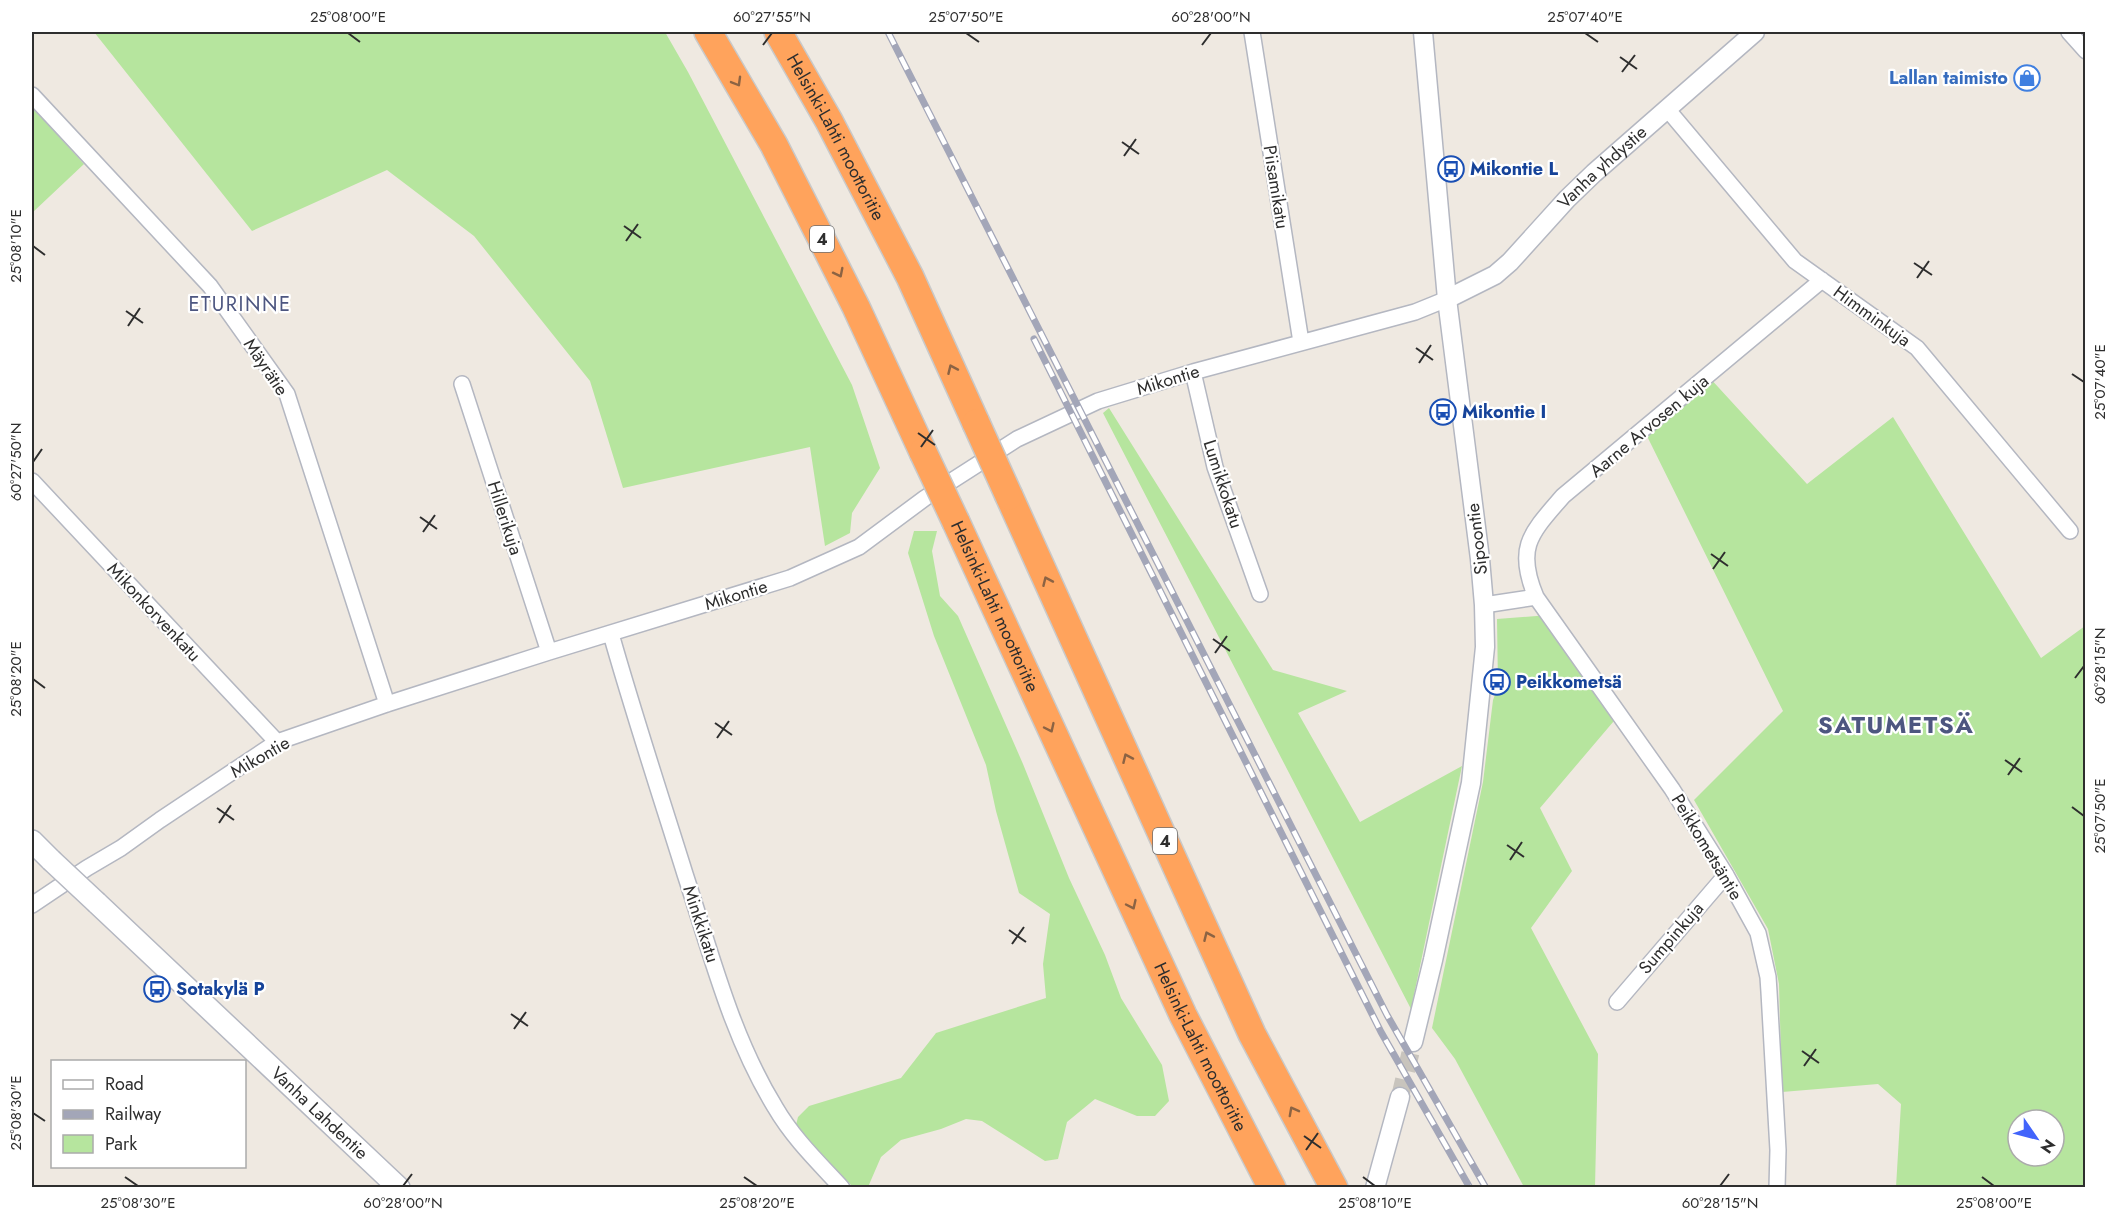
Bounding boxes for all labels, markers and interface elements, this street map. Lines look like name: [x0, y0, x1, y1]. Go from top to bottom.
text: 25°08'00"E: [310, 6, 386, 28]
text: 60°27'55"N: [733, 6, 811, 28]
text: 25°07'50"E: [928, 6, 1004, 28]
text: 60°28'00"N: [1171, 6, 1251, 28]
text: 25°07'40"E: [1547, 6, 1623, 28]
street label: Helsinki-Lahti moottoritie: [780, 49, 891, 225]
shop icon: Lallan taimisto: [2012, 63, 2042, 93]
place label: Lallan taimisto: [1889, 65, 2008, 91]
one-way arrow: [730, 76, 742, 86]
street label: Vanha yhdystie: [1551, 119, 1653, 214]
street label: Piisamikatu: [1257, 143, 1295, 231]
bus stop icon: Mikontie L: [1436, 154, 1466, 184]
place label: Mikontie L: [1470, 156, 1558, 182]
text: 25°08'10"E: [5, 209, 27, 283]
road number: 4: [810, 226, 834, 252]
one-way arrow: [832, 266, 843, 277]
street label: Himminkuja: [1828, 279, 1916, 353]
district label: ETURINNE: [189, 290, 291, 319]
street label: Mäyrätie: [237, 333, 295, 401]
text: 25°07'40"E: [2089, 344, 2111, 420]
street label: Mikontie: [1133, 358, 1203, 402]
one-way arrow: [947, 365, 959, 376]
street label: Aarne Arvosen kuja: [1584, 368, 1714, 484]
bus stop icon: Mikontie I: [1428, 397, 1458, 427]
place label: Mikontie I: [1462, 399, 1546, 425]
text: 60°27'50"N: [5, 423, 27, 501]
street label: Lumikkokatu: [1196, 436, 1250, 532]
street label: Hillerikuja: [481, 478, 529, 558]
street label: Sipoontie: [1460, 502, 1494, 576]
street label: Helsinki-Lahti moottoritie: [944, 517, 1046, 696]
street label: Mikonkorvenkatu: [101, 557, 207, 667]
street label: Mikontie: [701, 573, 771, 617]
one-way arrow: [1042, 576, 1054, 587]
text: 60°28'15"N: [2089, 628, 2111, 704]
text: 25°08'20"E: [5, 641, 27, 717]
bus stop icon: Peikkometsä: [1482, 667, 1512, 697]
place label: Peikkometsä: [1516, 669, 1622, 695]
district label: SATUMETSÄ: [1818, 707, 1974, 742]
one-way arrow: [1043, 721, 1055, 732]
street label: Mikontie: [226, 730, 294, 784]
one-way arrow: [1123, 754, 1135, 765]
text: 25°07'50"E: [2089, 778, 2111, 854]
street label: Peikkometsäntie: [1665, 789, 1749, 905]
road number: 4: [1153, 828, 1177, 854]
street label: Minkkikatu: [676, 882, 726, 966]
street label: Sumpinkuja: [1632, 896, 1710, 980]
one-way arrow: [1125, 898, 1137, 909]
one-way arrow: [1203, 932, 1215, 943]
street label: Helsinki-Lahti moottoritie: [1147, 958, 1254, 1136]
bus stop icon: Sotakylä P: [142, 974, 172, 1004]
place label: Sotakylä P: [176, 976, 265, 1002]
legend: [51, 1060, 246, 1168]
street label: Vanha Lahdentie: [265, 1061, 374, 1165]
text: Road: [105, 1071, 144, 1097]
text: 25°08'30"E: [5, 1075, 27, 1151]
text: Railway: [105, 1101, 161, 1127]
one-way arrow: [1289, 1107, 1300, 1118]
north arrow: [2006, 1108, 2066, 1168]
text: Park: [105, 1131, 137, 1157]
text: N: [2035, 1135, 2061, 1158]
text: 25°08'30"E: [100, 1192, 176, 1214]
text: 60°28'00"N: [363, 1192, 443, 1214]
text: 25°08'20"E: [719, 1192, 795, 1214]
text: 25°08'10"E: [1338, 1192, 1412, 1214]
text: 60°28'15"N: [1682, 1192, 1758, 1214]
text: 25°08'00"E: [1956, 1192, 2032, 1214]

